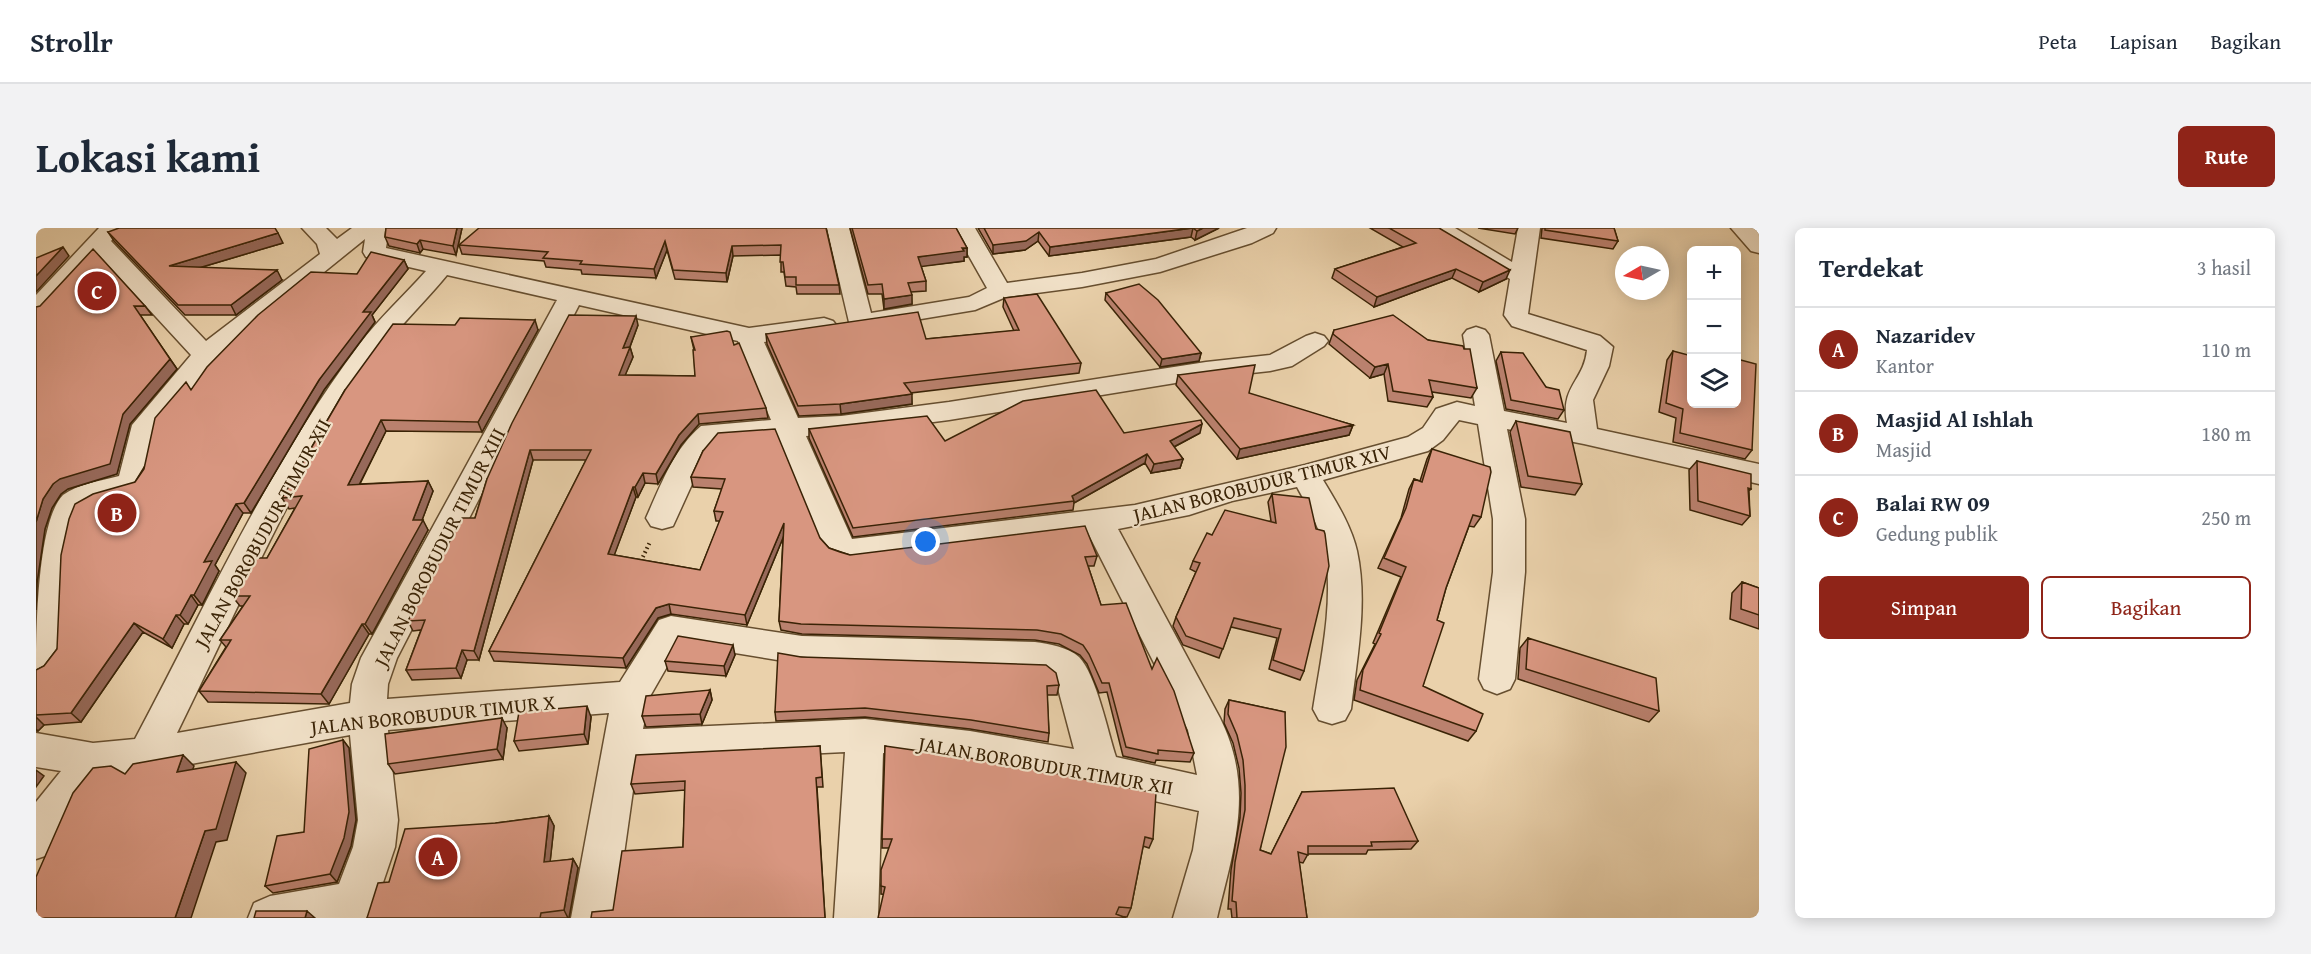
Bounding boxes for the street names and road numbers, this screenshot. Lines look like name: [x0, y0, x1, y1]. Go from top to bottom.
street label: JALAN BOROBUDUR TIMUR XII: [185, 413, 337, 656]
street label: JALAN BOROBUDUR TIMUR XIII: [365, 423, 512, 674]
street label: JALAN BOROBUDUR TIMUR XIV: [1127, 437, 1394, 530]
street label: JALAN BOROBUDUR TIMUR X: [306, 687, 557, 742]
street label: JALAN BOROBUDUR TIMUR XII: [913, 728, 1176, 802]

